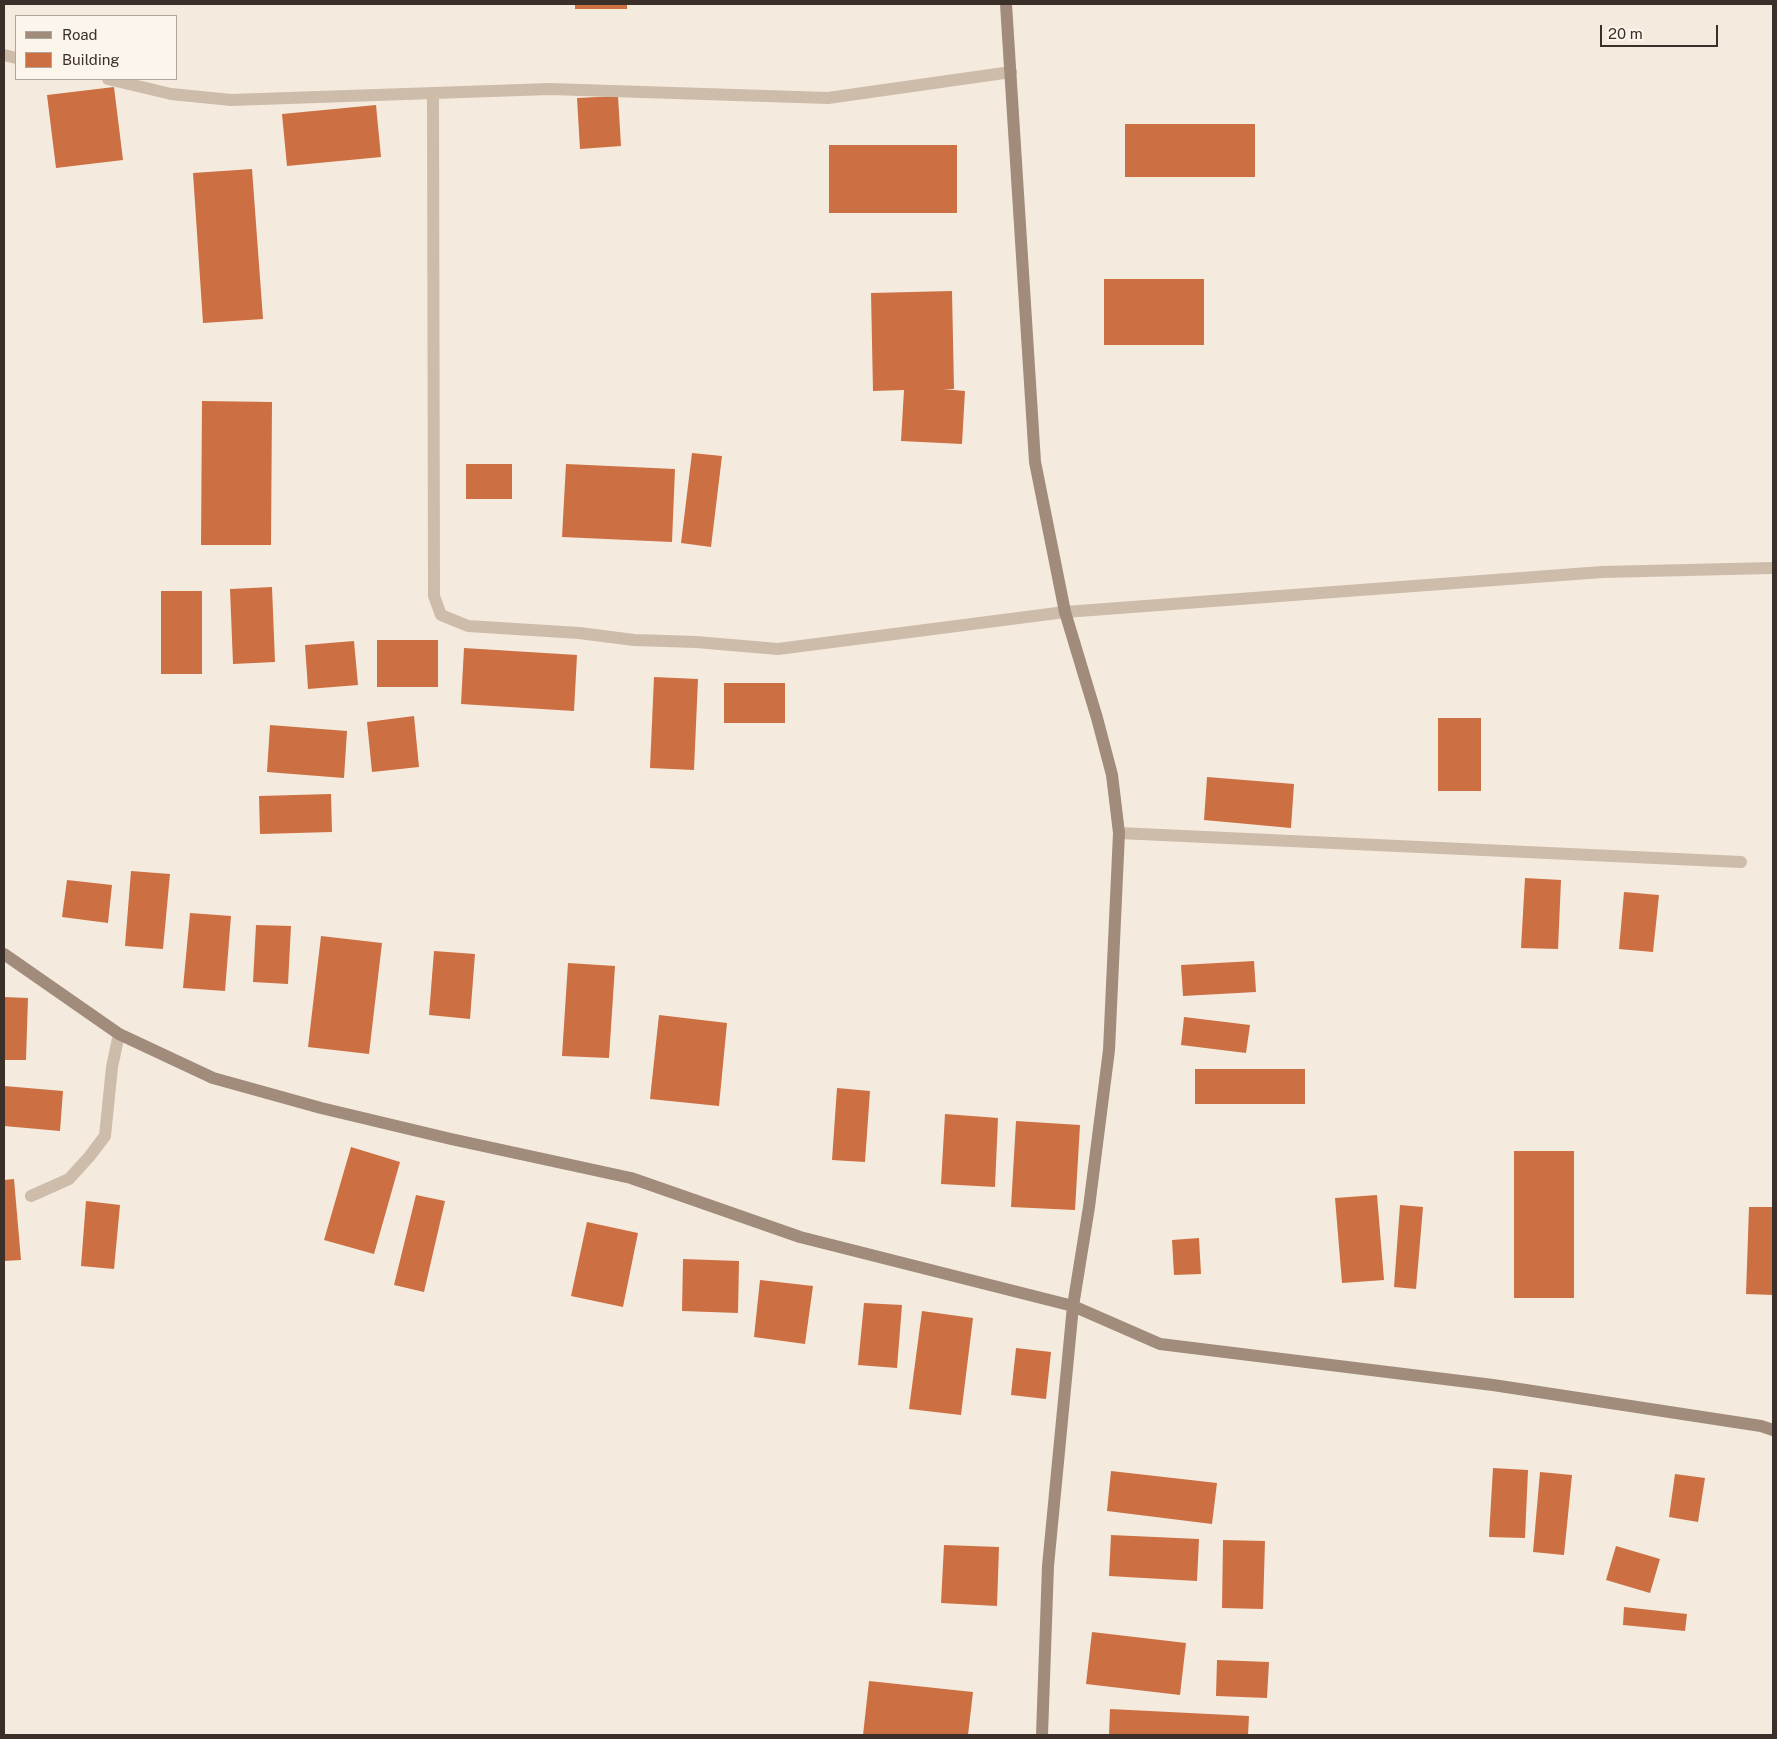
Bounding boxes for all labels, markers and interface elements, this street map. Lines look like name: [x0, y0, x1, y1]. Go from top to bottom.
legend: [15, 15, 178, 80]
scale bar: [1602, 15, 1720, 47]
text: 20 m: [1608, 25, 1643, 42]
text: Road: [62, 26, 98, 43]
text: Building: [62, 51, 120, 68]

